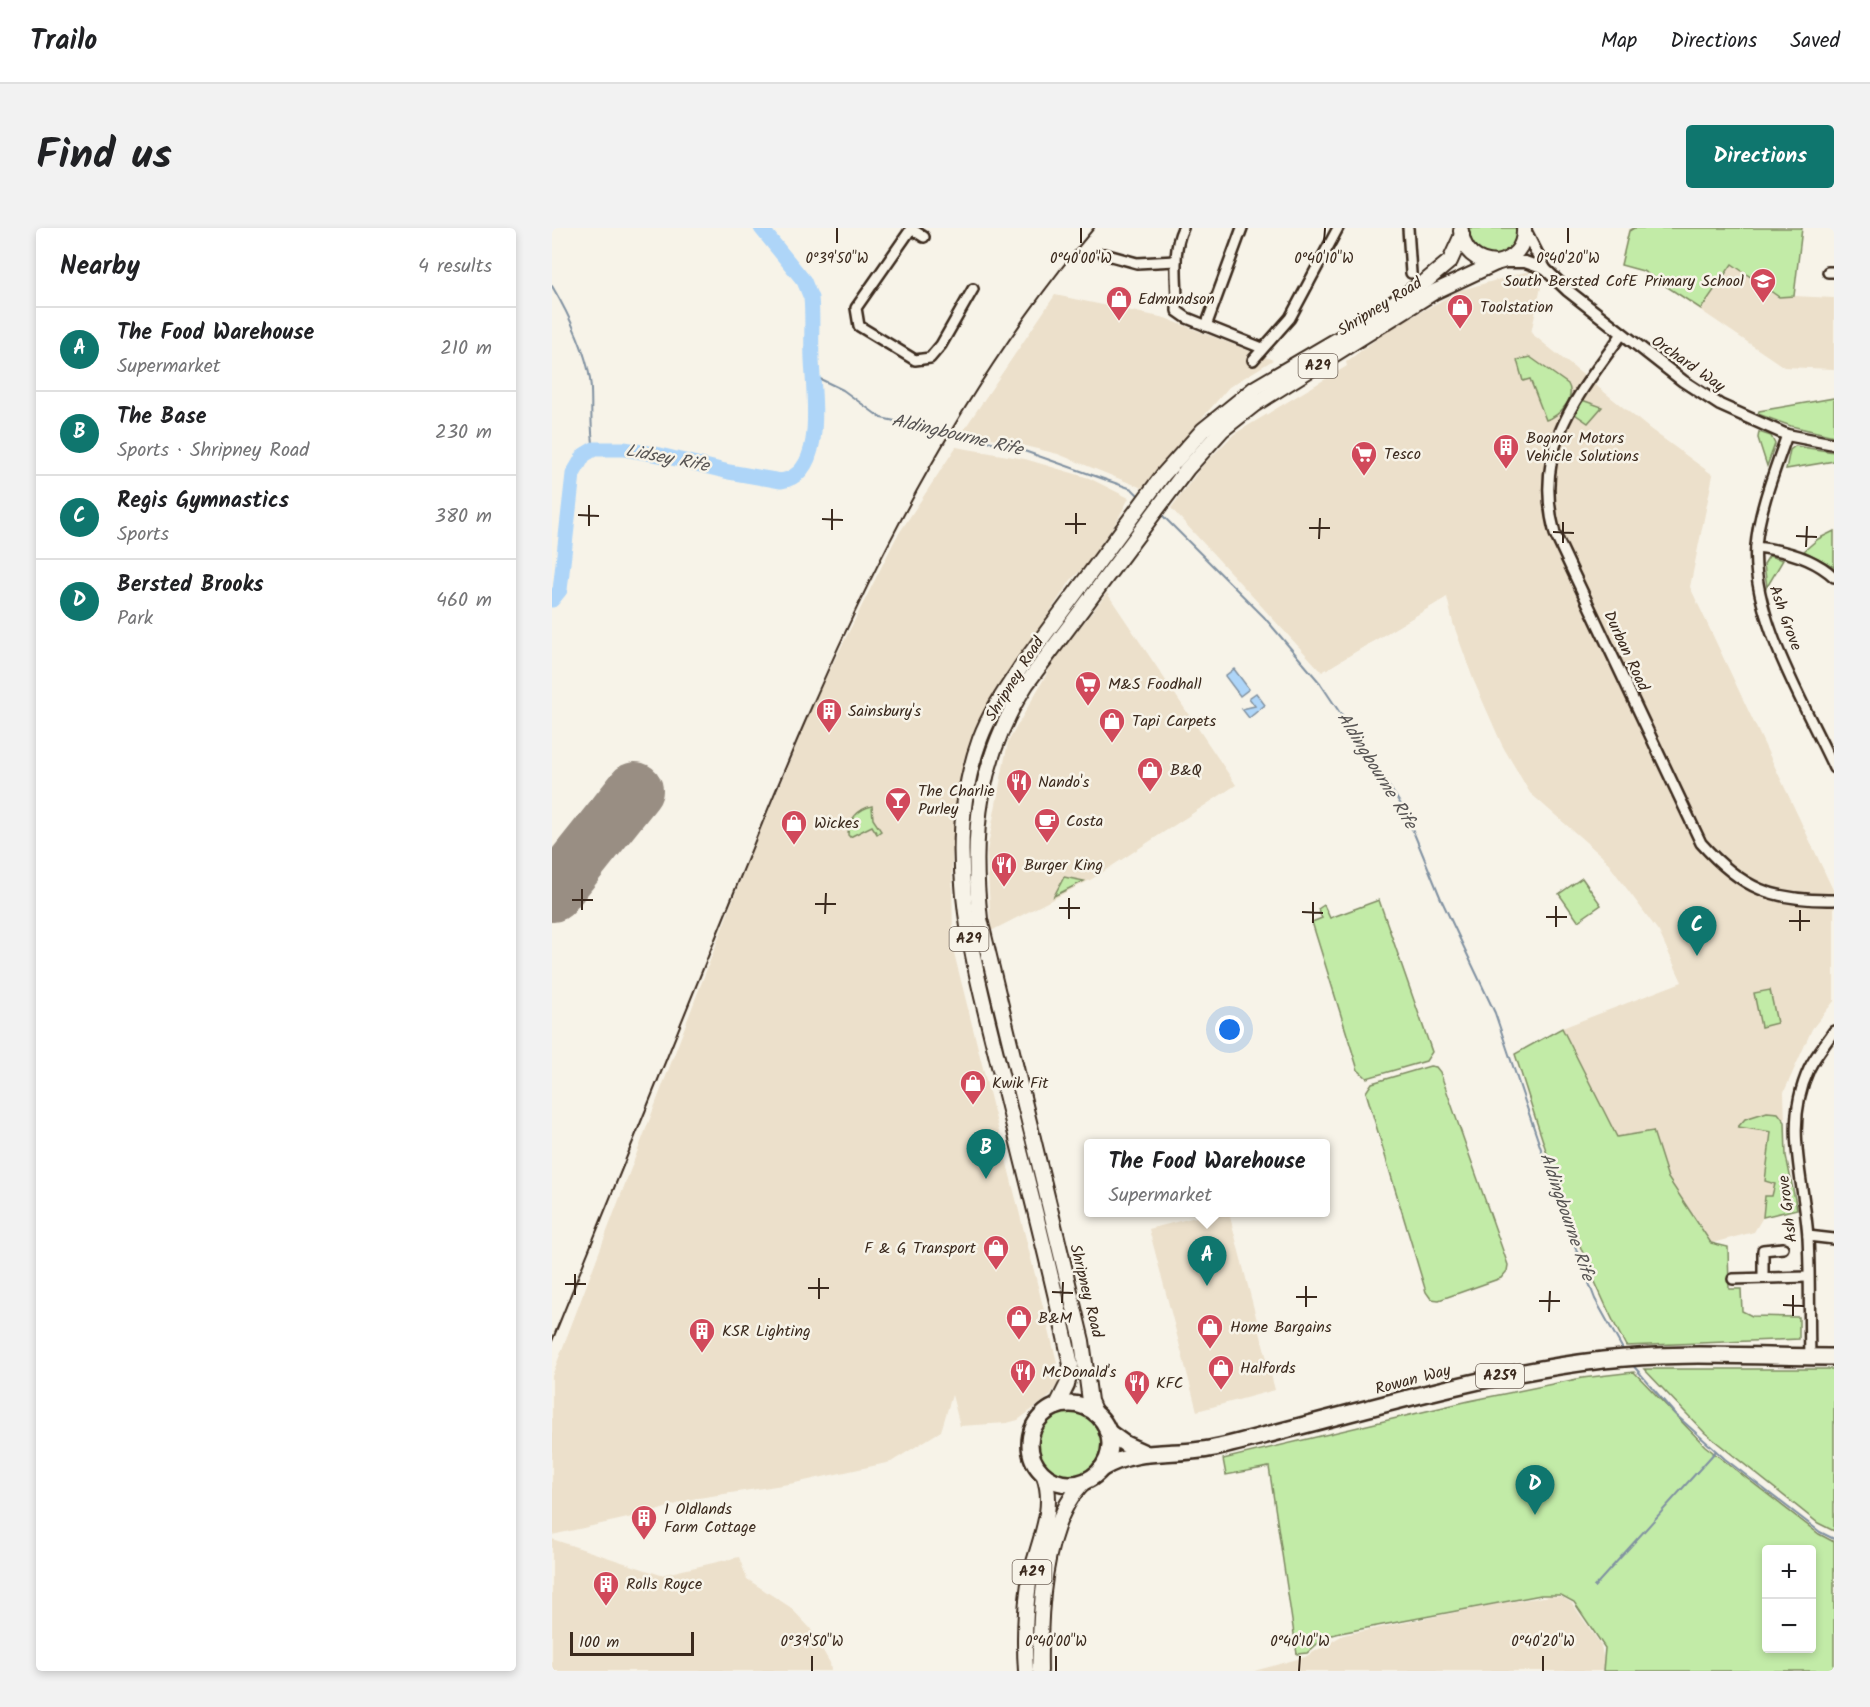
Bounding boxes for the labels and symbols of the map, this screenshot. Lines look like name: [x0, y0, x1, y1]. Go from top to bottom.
text: 0°39'50"W: [806, 247, 869, 271]
text: 0°40'00"W: [1050, 247, 1112, 271]
text: 0°40'10"W: [1294, 247, 1354, 271]
text: 0°40'20"W: [1536, 247, 1600, 271]
school or university icon: South Bersted CofE Primary School: [1748, 266, 1778, 304]
place label: South Bersted CofE Primary School: [1504, 269, 1744, 294]
street label: Shripney Road: [1333, 271, 1428, 343]
shop icon: Edmundson: [1104, 284, 1134, 322]
place label: Edmundson: [1138, 287, 1215, 312]
shop icon: Toolstation: [1445, 292, 1475, 330]
place label: Toolstation: [1480, 295, 1553, 320]
street label: Orchard Way: [1646, 329, 1731, 399]
road number: A29: [1298, 354, 1338, 378]
water label: Aldingbourne Rife: [889, 407, 1027, 466]
place label: Bognor Motors Vehicle Solutions: [1526, 426, 1639, 469]
building icon: Bognor Motors Vehicle Solutions: [1491, 432, 1521, 470]
water label: Lidsey Rife: [623, 437, 713, 482]
supermarket icon: Tesco: [1349, 439, 1379, 477]
place label: Tesco: [1384, 442, 1421, 467]
street label: Ash Grove: [1762, 582, 1808, 654]
street label: Durban Road: [1596, 607, 1656, 696]
street label: Shripney Road: [979, 631, 1051, 726]
supermarket icon: M&S Foodhall: [1073, 669, 1103, 707]
place label: M&S Foodhall: [1108, 672, 1202, 697]
building icon: Sainsbury's: [814, 696, 844, 734]
place label: Sainsbury's: [848, 699, 921, 724]
shop icon: Tapi Carpets: [1097, 706, 1127, 744]
water label: Aldingbourne Rife: [1328, 707, 1425, 837]
place label: Tapi Carpets: [1132, 709, 1216, 734]
shop icon: B&Q: [1135, 755, 1165, 793]
place label: B&Q: [1170, 758, 1202, 783]
restaurant icon: Nando's: [1004, 767, 1034, 805]
place label: Nando's: [1038, 770, 1089, 795]
place label: The Charlie Purley: [918, 779, 995, 822]
bar icon: The Charlie Purley: [883, 785, 913, 823]
cafe icon: Costa: [1032, 806, 1062, 844]
shop icon: Wickes: [779, 808, 809, 846]
place label: Costa: [1066, 809, 1103, 834]
place label: Wickes: [814, 811, 859, 836]
restaurant icon: Burger King: [989, 850, 1019, 888]
place label: Burger King: [1024, 853, 1103, 878]
pin: C: [1678, 906, 1716, 956]
road number: A29: [950, 927, 988, 951]
your location: [1215, 1015, 1244, 1044]
shop icon: Kwik Fit: [958, 1068, 988, 1106]
place label: Kwik Fit: [992, 1071, 1049, 1096]
pin: B: [966, 1130, 1006, 1179]
water label: Aldingbourne Rife: [1531, 1149, 1602, 1287]
street label: Ash Grove: [1771, 1174, 1805, 1244]
shop icon: F & G Transport: [981, 1233, 1011, 1271]
place label: F & G Transport: [864, 1236, 977, 1261]
pin: A: [1188, 1236, 1226, 1286]
street label: Shripney Road: [1062, 1242, 1110, 1341]
shop icon: B&M: [1004, 1303, 1034, 1341]
place label: B&M: [1038, 1306, 1072, 1331]
shop icon: Home Bargains: [1195, 1312, 1225, 1350]
place label: Home Bargains: [1230, 1315, 1332, 1340]
building icon: KSR Lighting: [687, 1316, 717, 1354]
place label: KSR Lighting: [722, 1319, 811, 1344]
shop icon: Halfords: [1206, 1353, 1236, 1391]
place label: Halfords: [1240, 1356, 1296, 1381]
restaurant icon: McDonald's: [1008, 1357, 1038, 1395]
street label: Rowan Way: [1372, 1358, 1454, 1402]
place label: McDonald's: [1042, 1360, 1117, 1385]
road number: A259: [1476, 1364, 1524, 1388]
restaurant icon: KFC: [1122, 1368, 1152, 1406]
place label: KFC: [1156, 1371, 1183, 1396]
pin: D: [1516, 1466, 1554, 1515]
place label: 1 Oldlands Farm Cottage: [664, 1497, 756, 1540]
building icon: 1 Oldlands Farm Cottage: [629, 1503, 659, 1541]
road number: A29: [1012, 1560, 1052, 1584]
building icon: Rolls Royce: [591, 1569, 621, 1607]
place label: Rolls Royce: [626, 1572, 702, 1597]
scale bar: [570, 1629, 694, 1656]
text: 0°39'50"W: [781, 1630, 844, 1654]
text: 0°40'00"W: [1025, 1630, 1087, 1654]
text: 0°40'10"W: [1270, 1630, 1330, 1654]
text: 0°40'20"W: [1511, 1630, 1575, 1654]

